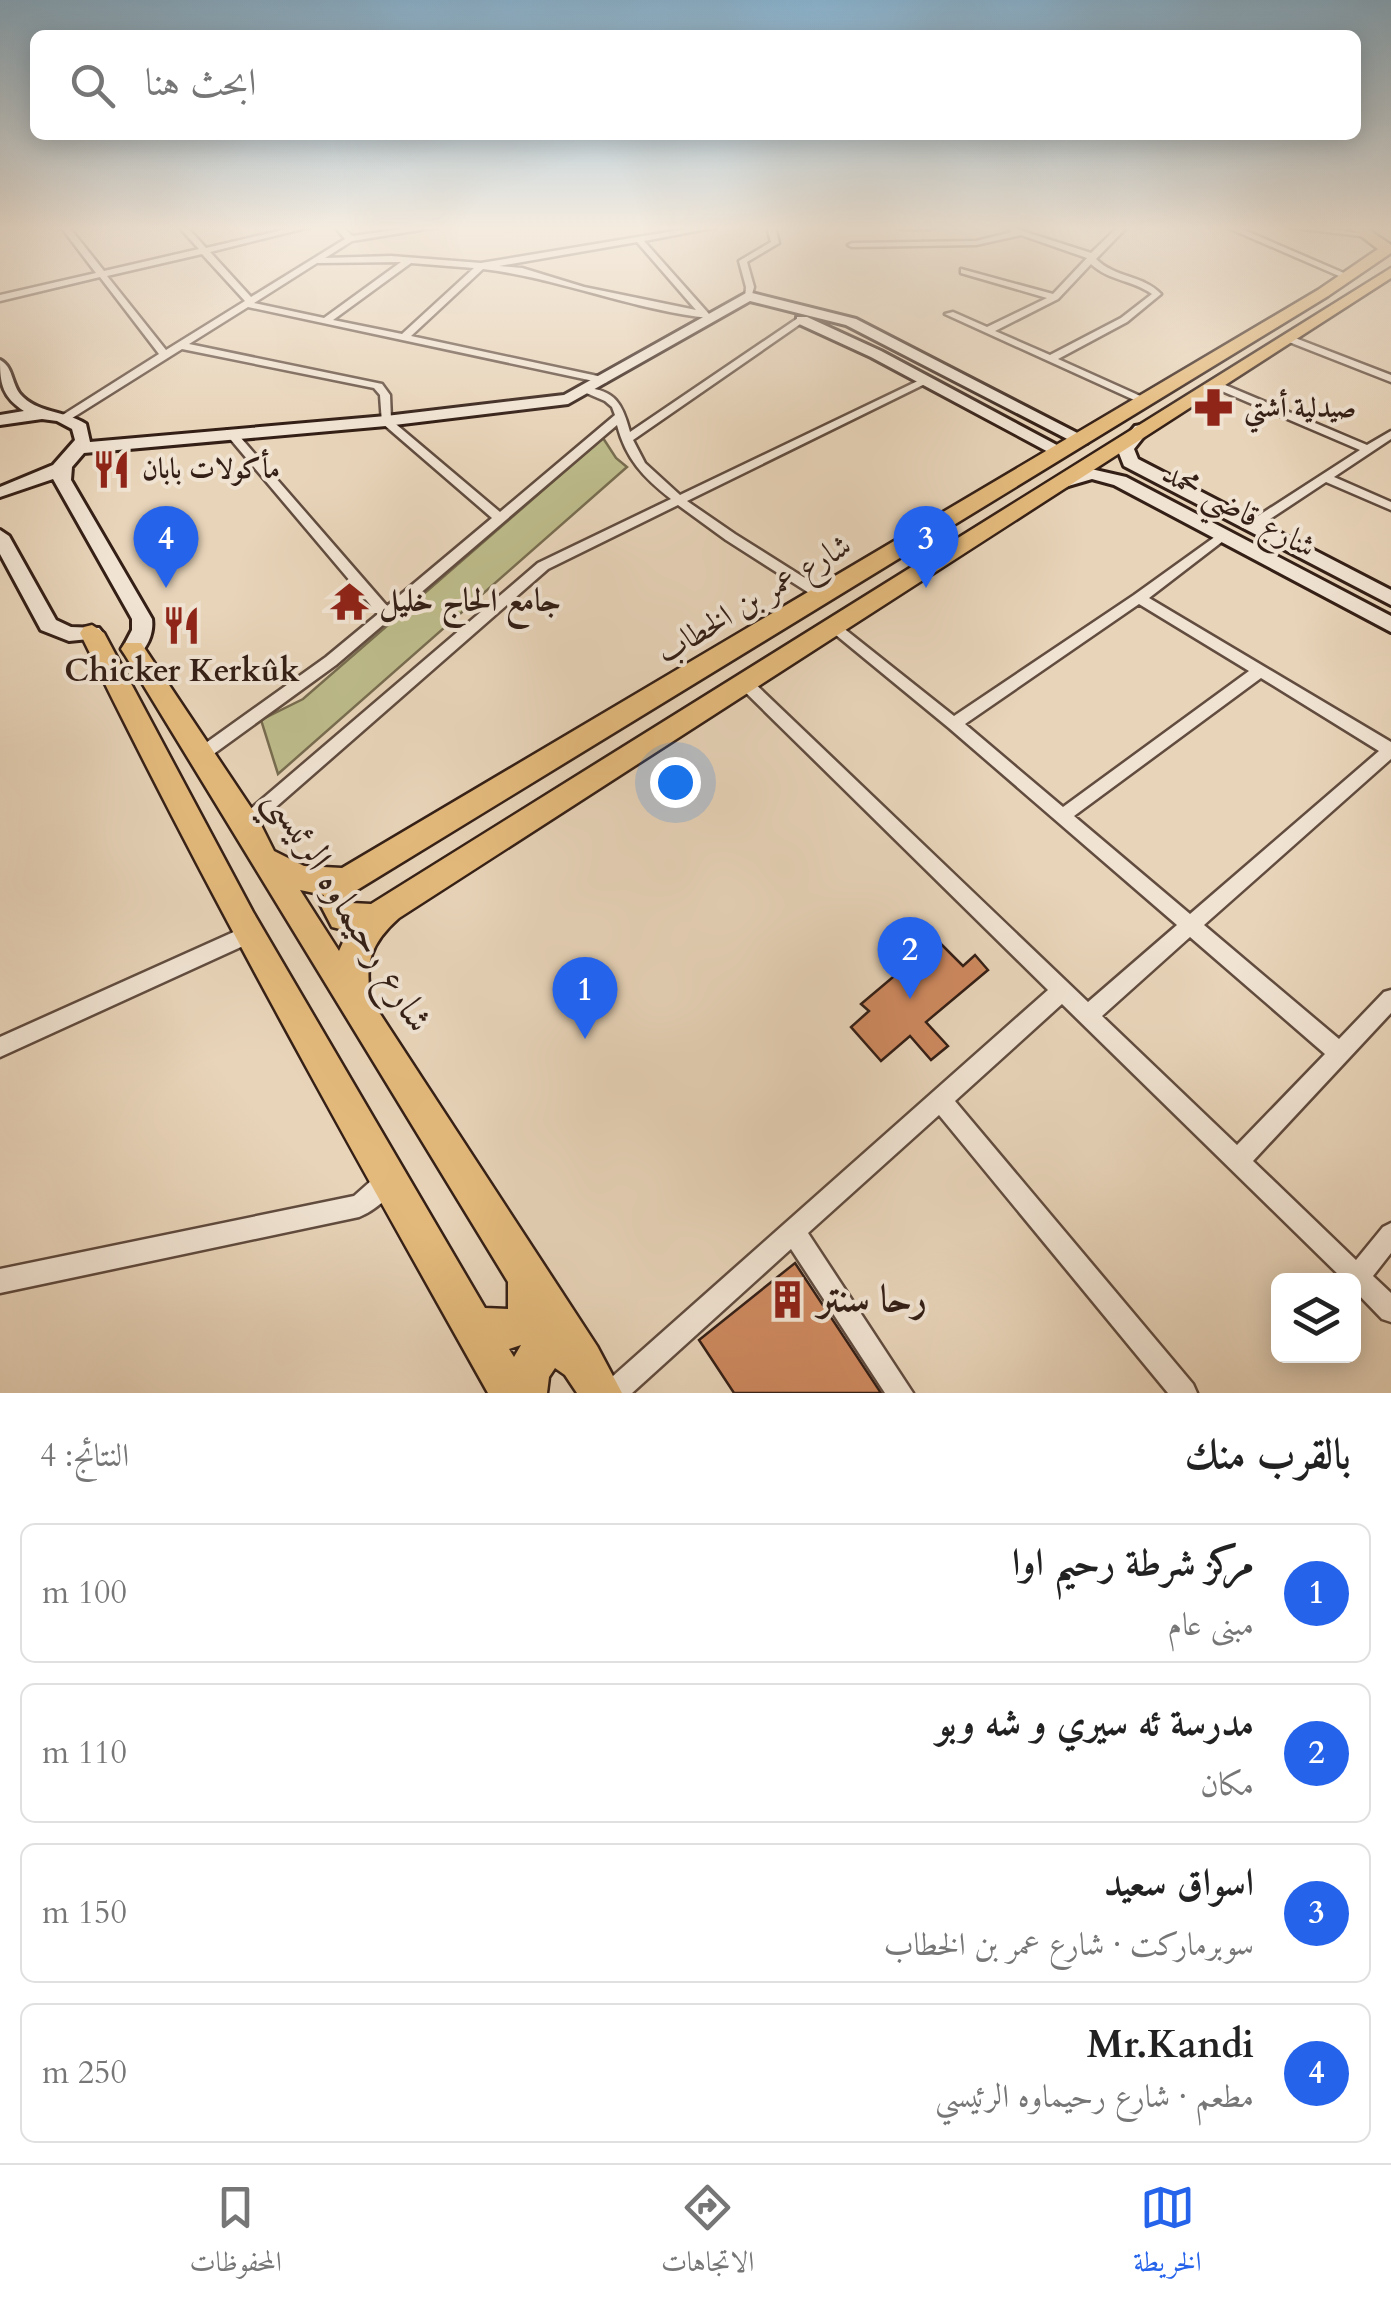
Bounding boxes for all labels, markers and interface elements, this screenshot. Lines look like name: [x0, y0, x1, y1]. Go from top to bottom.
search box: [30, 30, 1361, 140]
text: ابحث هنا: [145, 57, 257, 109]
icon: search: [65, 58, 120, 113]
pharmacy icon: صيدلية أشتي: [1193, 387, 1235, 429]
place label: صيدلية أشتي: [1244, 388, 1356, 434]
restaurant icon: مأكولات بابان: [91, 448, 133, 490]
place label: مأكولات بابان: [142, 448, 280, 488]
street label: شارع قاضي محمد: [1151, 451, 1324, 575]
pin: 4: [134, 506, 198, 588]
pin: 3: [894, 506, 958, 588]
street label: شارع عمر بن الخطاب: [648, 523, 862, 678]
place label: جامع الحاج خليل: [379, 579, 561, 630]
temple icon: جامع الحاج خليل: [328, 580, 370, 622]
restaurant icon: Chicker Kerkûk: [161, 605, 203, 647]
place label: Chicker Kerkûk: [64, 649, 300, 693]
your location: [650, 757, 701, 808]
street label: شارع رحيماوه الرئيسي: [246, 778, 445, 1046]
pin: 2: [878, 916, 942, 999]
pin: 1: [552, 956, 618, 1039]
place label: رحا سنتر: [814, 1273, 927, 1325]
map controls: [1271, 1273, 1361, 1363]
button: layers: [1271, 1273, 1361, 1363]
building icon: رحا سنتر: [767, 1278, 809, 1320]
text: بالقرب منك: [1184, 1426, 1351, 1483]
text: النتائج: 4: [40, 1434, 129, 1478]
text: مركز شرطة رحيم اوا: [1012, 1537, 1254, 1589]
text: 100 m: [42, 1571, 127, 1615]
text: 1: [1308, 1571, 1325, 1615]
text: مبنى عام: [1168, 1603, 1254, 1647]
text: مدرسة ئه سيري و شه وبو: [936, 1697, 1254, 1749]
text: 110 m: [42, 1731, 127, 1775]
text: 2: [1308, 1731, 1325, 1775]
text: مكان: [1200, 1763, 1254, 1807]
text: اسواق سعيد: [1104, 1857, 1254, 1909]
text: 150 m: [42, 1891, 127, 1935]
text: 3: [1308, 1891, 1325, 1935]
text: سوبرماركت · شارع عمر بن الخطاب: [884, 1923, 1254, 1967]
text: Mr.Kandi: [1087, 2019, 1254, 2071]
text: 250 m: [42, 2051, 127, 2095]
text: 4: [1308, 2051, 1325, 2095]
text: مطعم · شارع رحيماوه الرئيسي: [935, 2075, 1254, 2119]
tab: المحفوظات: [190, 2180, 282, 2289]
tab: الاتجاهات: [661, 2180, 754, 2289]
tab: الخريطة: [1133, 2180, 1201, 2289]

